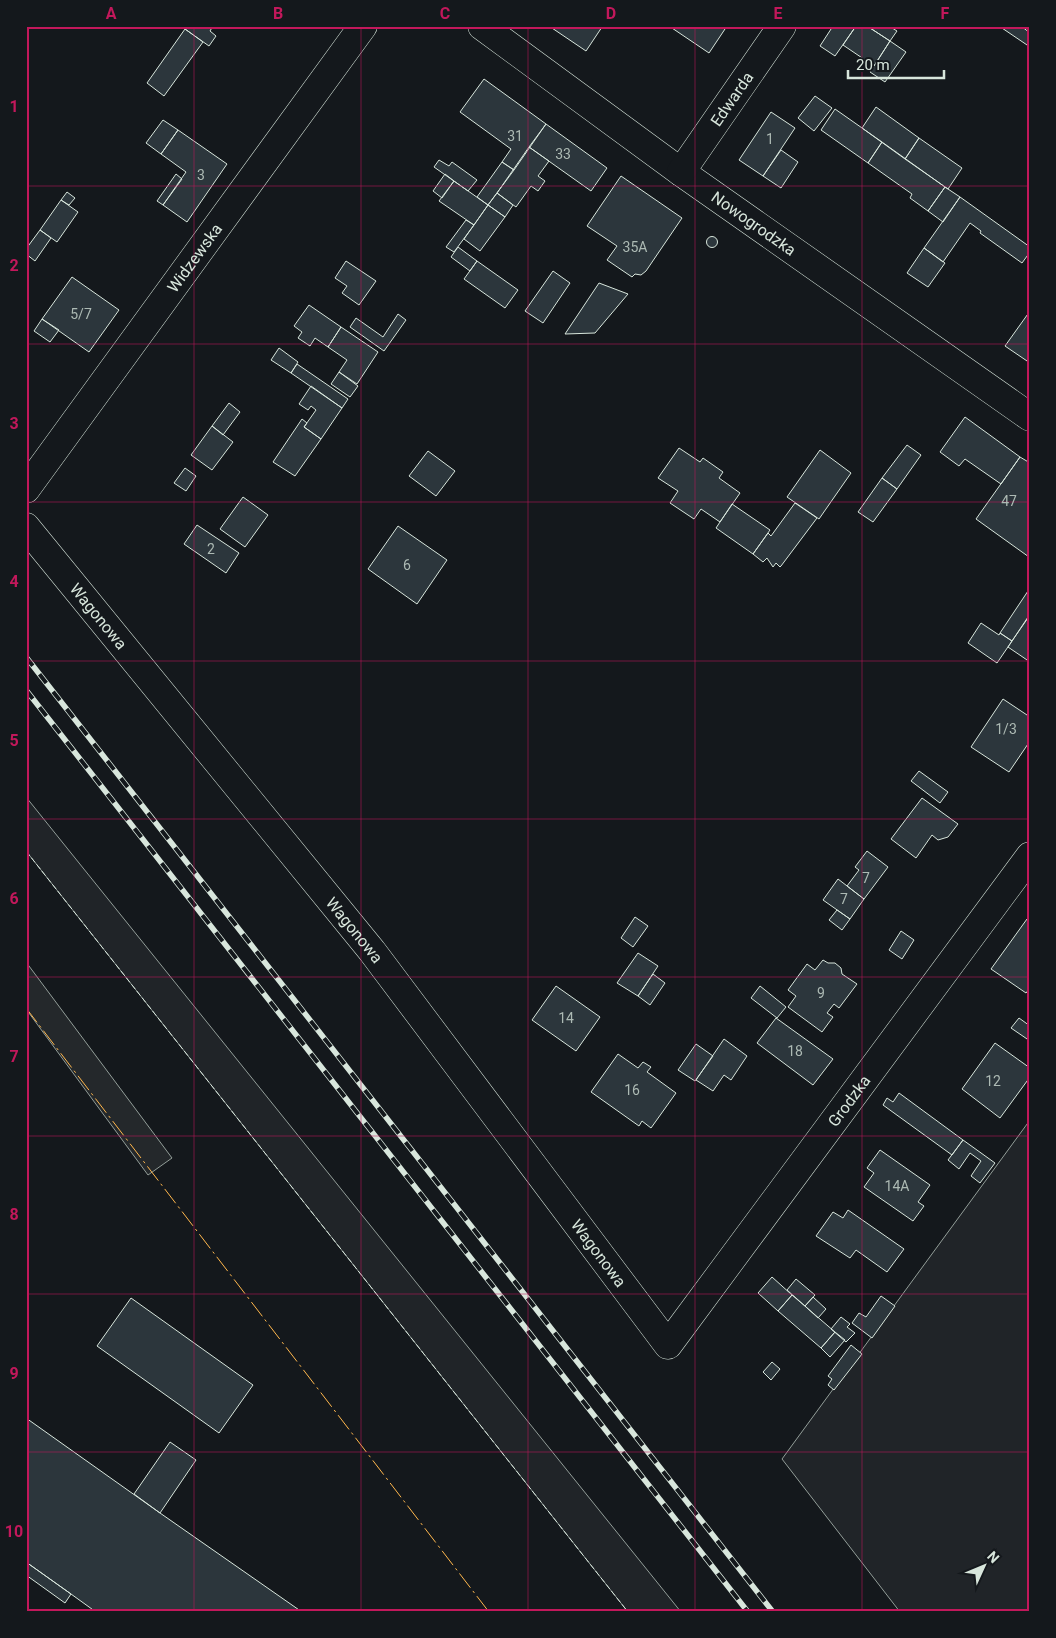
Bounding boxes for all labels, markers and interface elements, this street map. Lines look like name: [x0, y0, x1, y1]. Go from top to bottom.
text: A: [106, 4, 117, 23]
text: B: [273, 4, 283, 23]
text: C: [440, 4, 450, 23]
text: D: [606, 4, 616, 23]
text: E: [774, 4, 783, 23]
text: F: [941, 4, 950, 23]
scale bar: [848, 48, 945, 80]
text: 20 m: [856, 56, 890, 74]
street label: Edwarda: [707, 68, 757, 130]
text: 1: [9, 97, 19, 116]
house number: 31: [507, 128, 523, 144]
house number: 1: [766, 131, 774, 147]
house number: 33: [555, 146, 571, 162]
house number: 3: [197, 167, 205, 183]
street label: Nowogrodzka: [708, 187, 800, 260]
street label: Widzewska: [163, 220, 226, 296]
house number: 35A: [623, 239, 647, 255]
text: 2: [9, 256, 19, 275]
house number: 5/7: [70, 306, 92, 322]
text: 3: [9, 414, 19, 433]
house number: 47: [1001, 493, 1017, 509]
house number: 2: [207, 541, 215, 557]
house number: 6: [403, 557, 411, 573]
text: 4: [9, 572, 19, 591]
street label: Wagonowa: [66, 580, 131, 653]
house number: 1/3: [995, 721, 1017, 737]
text: 5: [9, 731, 19, 750]
house number: 7: [862, 870, 870, 886]
text: 6: [9, 889, 19, 908]
house number: 7: [840, 891, 848, 907]
street label: Wagonowa: [322, 893, 387, 967]
house number: 9: [817, 985, 825, 1001]
house number: 14: [558, 1010, 574, 1026]
house number: 18: [787, 1043, 803, 1059]
text: 7: [9, 1047, 19, 1066]
street label: Grodzka: [824, 1072, 874, 1130]
house number: 12: [985, 1073, 1001, 1089]
house number: 16: [624, 1082, 640, 1098]
house number: 14A: [885, 1178, 909, 1194]
text: 8: [9, 1205, 19, 1224]
street label: Wagonowa: [567, 1216, 630, 1291]
text: 9: [9, 1364, 19, 1383]
text: 10: [5, 1522, 23, 1541]
north arrow: [958, 1540, 1008, 1590]
text: N: [984, 1548, 1003, 1566]

